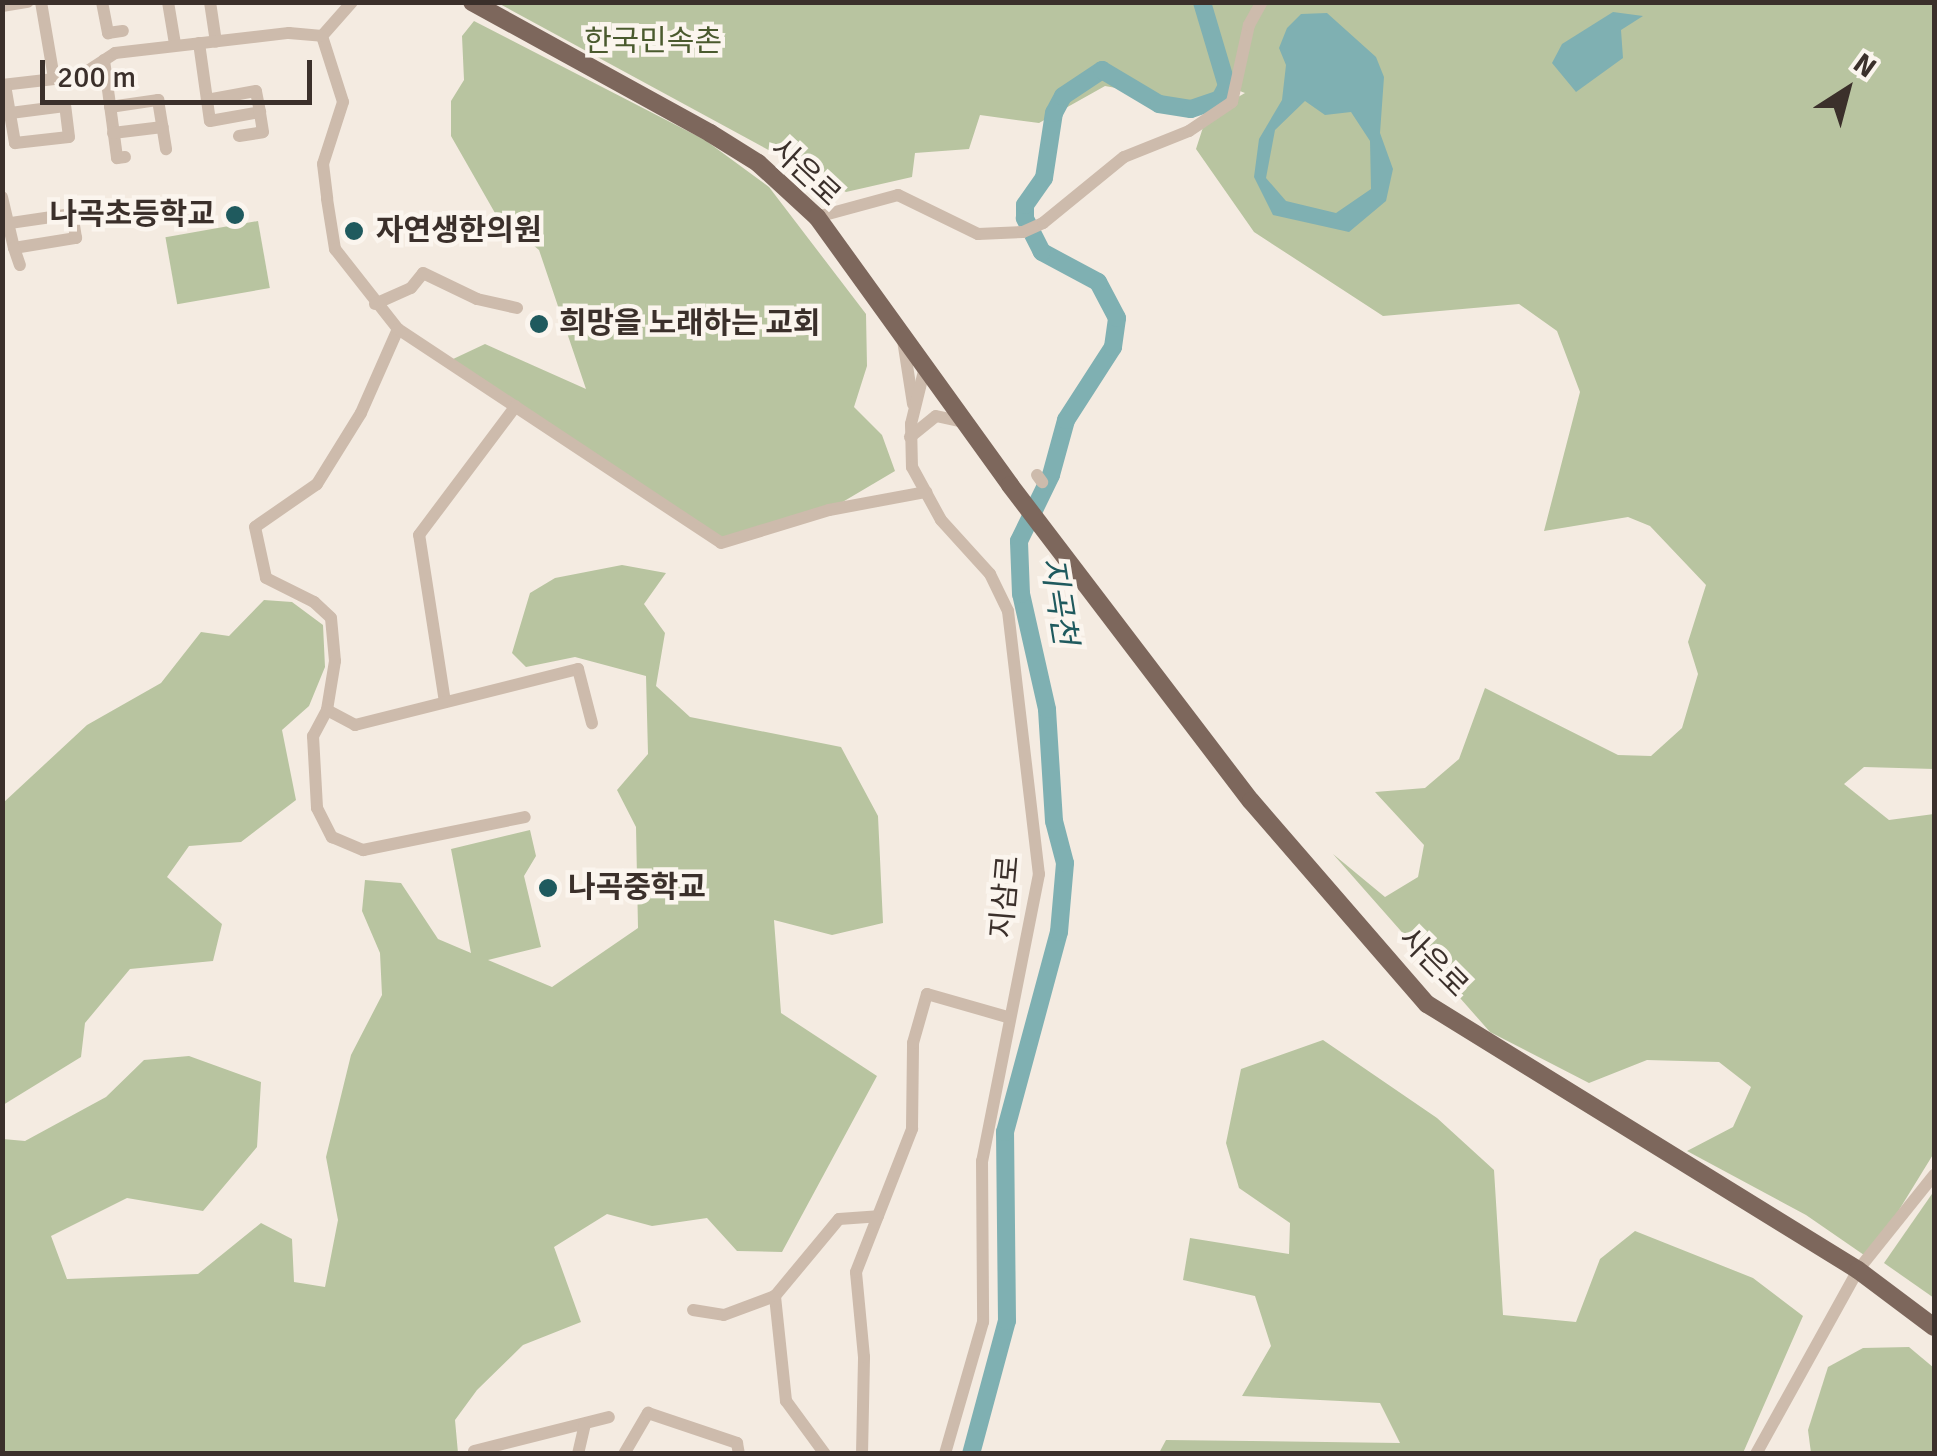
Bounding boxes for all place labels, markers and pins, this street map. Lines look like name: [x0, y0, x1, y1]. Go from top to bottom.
place label: 나곡초등학교: [49, 197, 215, 233]
marker: 나곡초등학교: [224, 204, 246, 226]
place label: 자연생한의원: [376, 213, 542, 249]
marker: 자연생한의원: [341, 218, 367, 244]
place label: 희망을 노래하는 교회: [559, 306, 821, 342]
marker: 희망을 노래하는 교회: [528, 313, 550, 335]
place label: 나곡중학교: [568, 870, 706, 906]
marker: 나곡중학교: [537, 877, 559, 899]

